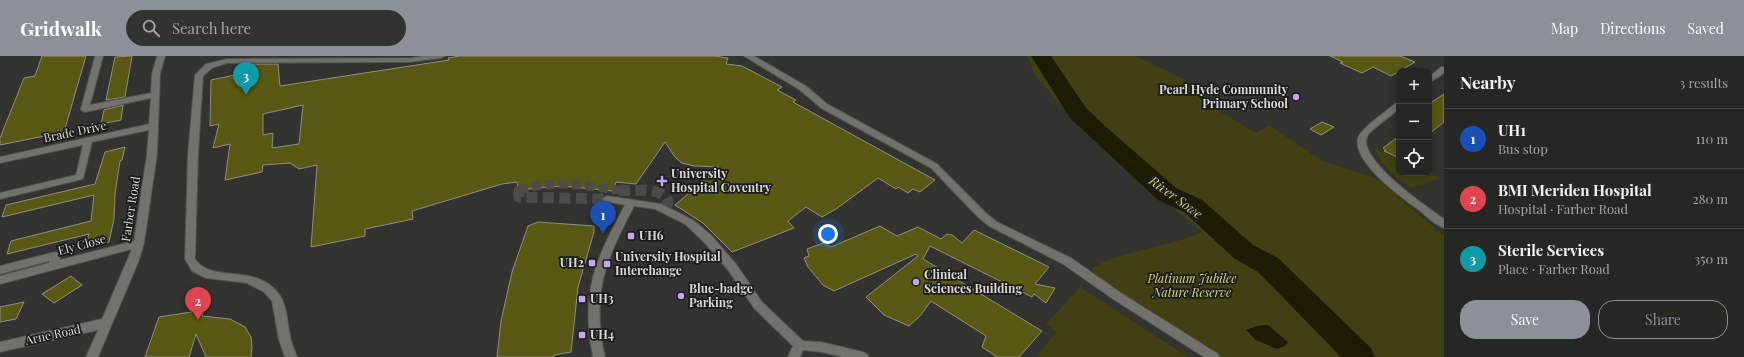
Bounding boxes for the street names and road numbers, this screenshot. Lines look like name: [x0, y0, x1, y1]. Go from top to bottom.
street label: Brade Drive: [42, 117, 108, 146]
street label: Farber Road: [117, 175, 143, 243]
street label: Ely Close: [56, 230, 107, 258]
street label: Arne Road: [23, 320, 82, 348]

